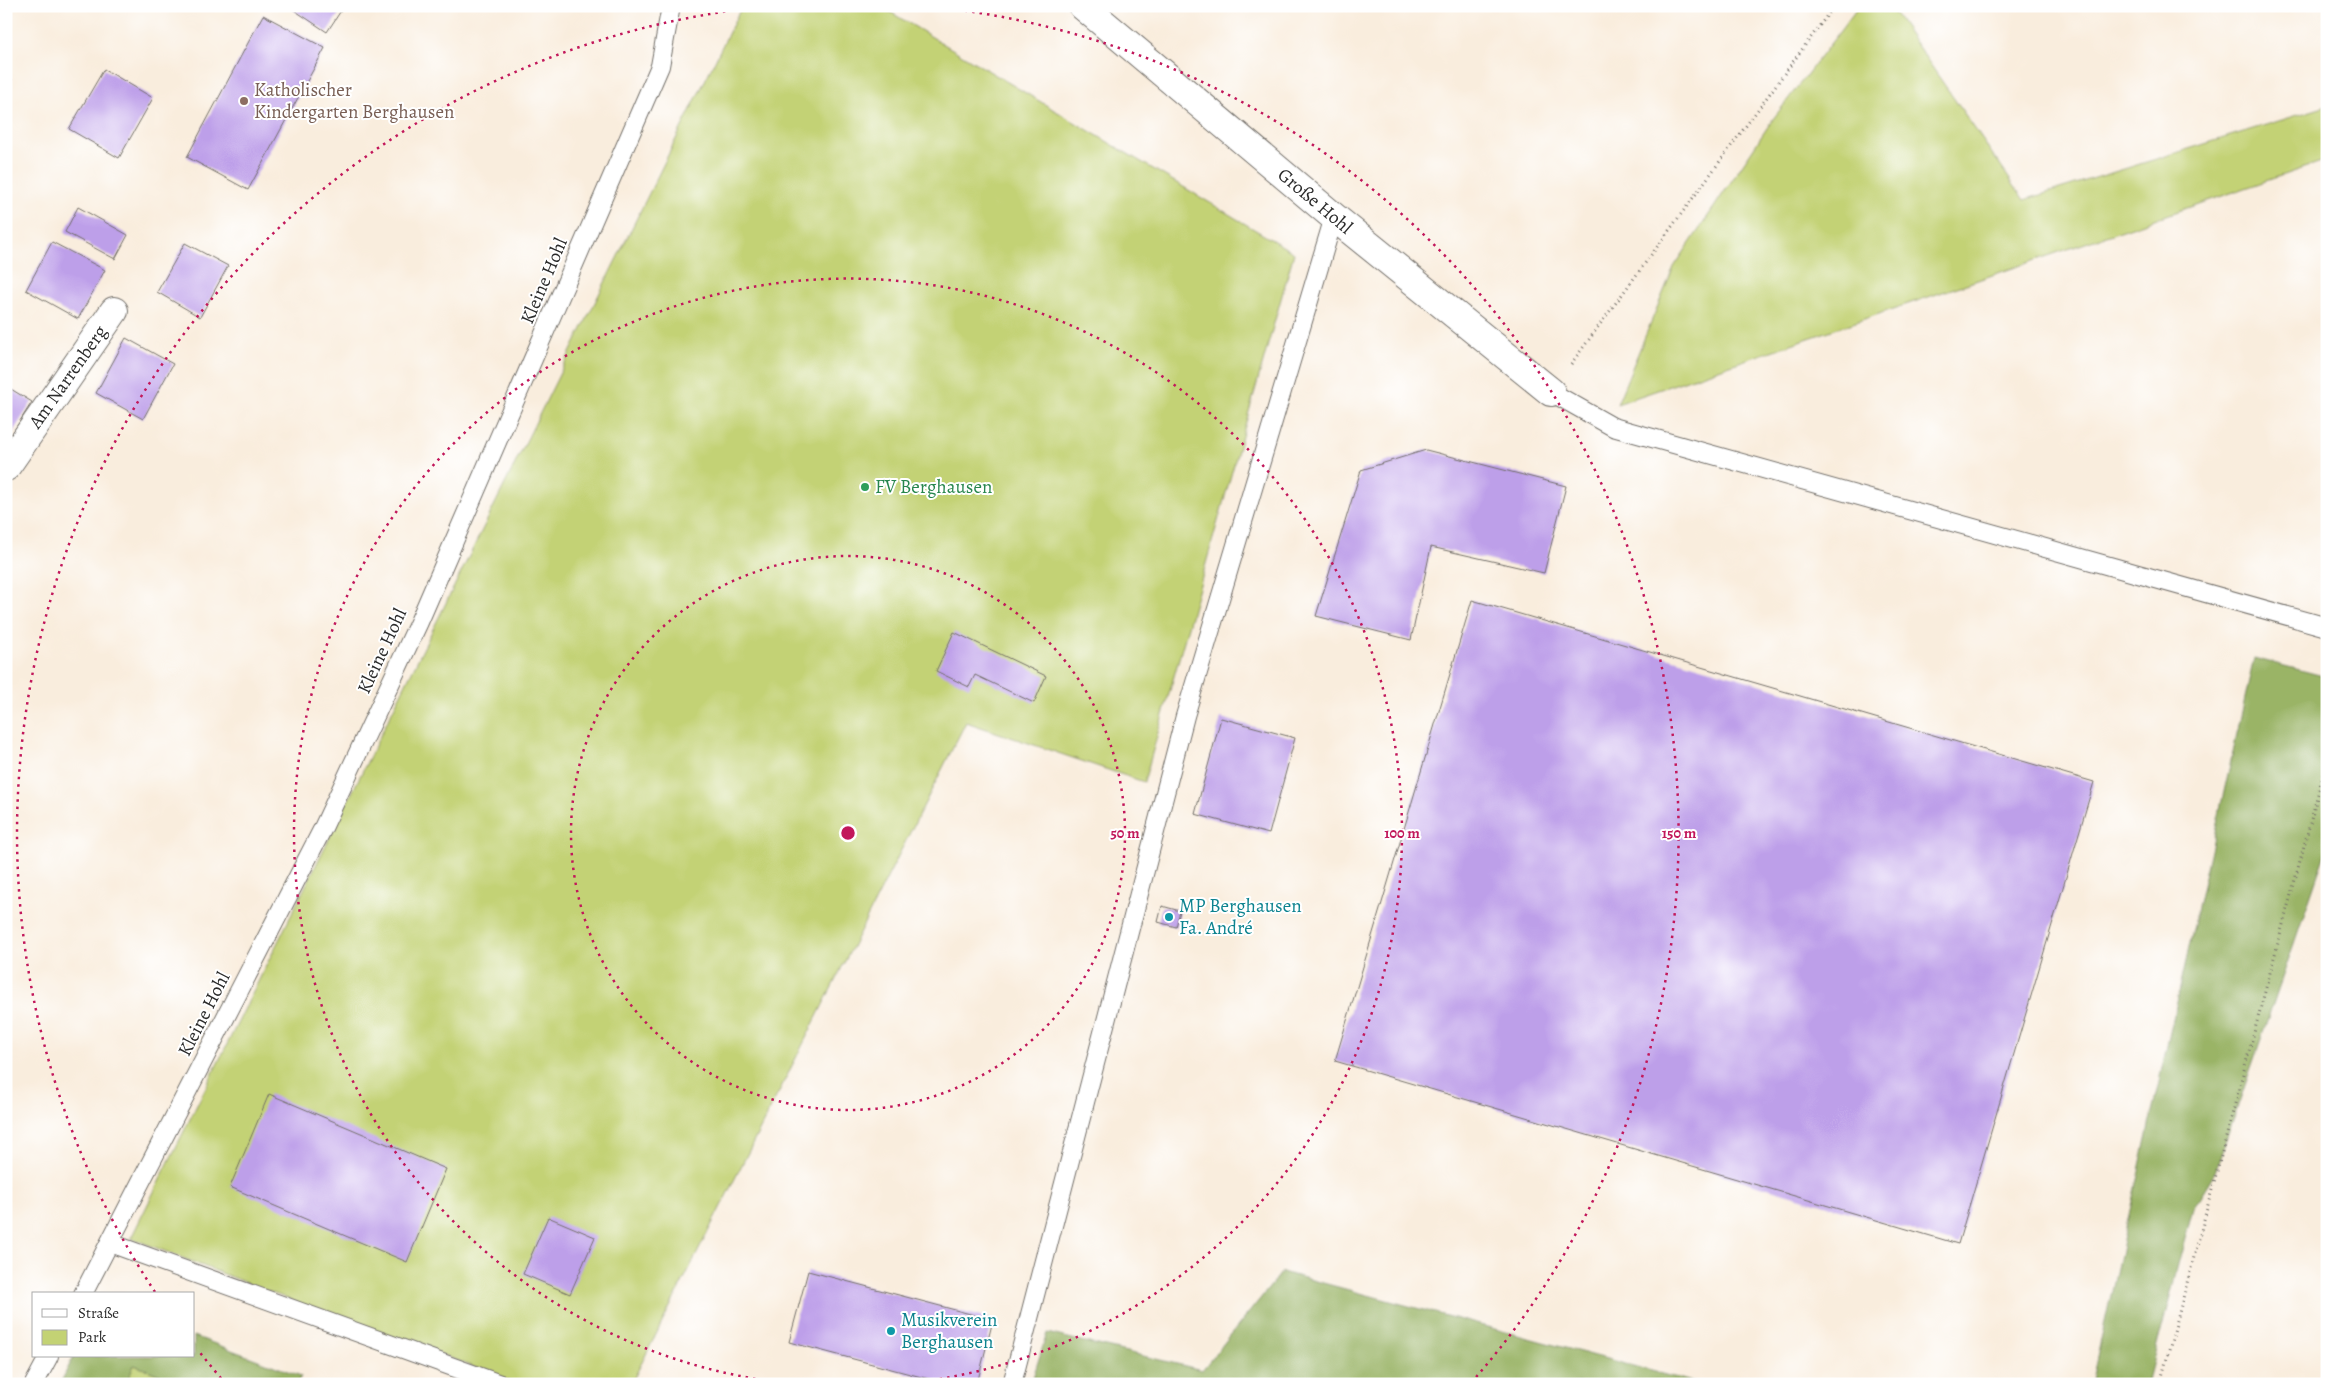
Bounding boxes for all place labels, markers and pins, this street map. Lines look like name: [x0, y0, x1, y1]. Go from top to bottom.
place label: Katholischer Kindergarten Berghausen: [254, 77, 454, 125]
marker: Katholischer Kindergarten Berghausen: [238, 95, 250, 107]
place label: FV Berghausen: [875, 474, 992, 500]
marker: FV Berghausen: [859, 481, 871, 493]
centre of rings: [839, 824, 857, 842]
place label: MP Berghausen Fa. André: [1179, 893, 1302, 941]
marker: MP Berghausen Fa. André: [1163, 911, 1175, 923]
place label: Musikverein Berghausen: [901, 1307, 997, 1355]
marker: Musikverein Berghausen: [885, 1325, 897, 1337]

